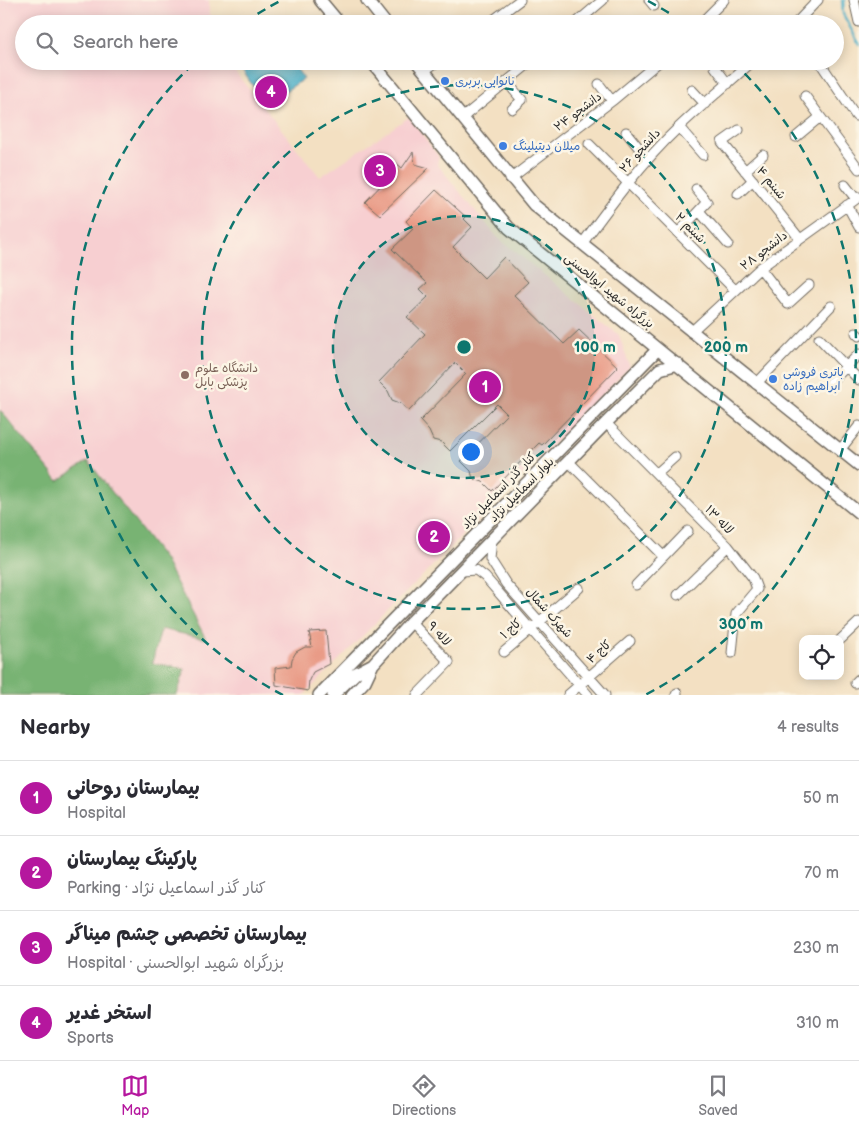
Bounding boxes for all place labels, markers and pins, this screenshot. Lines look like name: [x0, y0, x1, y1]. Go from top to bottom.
pin: 4: [255, 73, 287, 111]
place label: نانوایی بربری: [455, 74, 515, 89]
marker: نانوایی بربری: [439, 75, 451, 87]
place label: میلان دیتیلینگ: [513, 139, 580, 154]
marker: میلان دیتیلینگ: [497, 140, 509, 152]
pin: 3: [364, 152, 396, 190]
centre of rings: [455, 338, 473, 356]
place label: دانشگاه علوم پزشکی بابل: [195, 361, 258, 390]
place label: باتری فروشی ابراهیم زاده: [783, 365, 844, 395]
pin: 1: [469, 368, 501, 406]
marker: دانشگاه علوم پزشکی بابل: [179, 369, 191, 381]
marker: باتری فروشی ابراهیم زاده: [767, 373, 779, 385]
pin: 2: [418, 518, 450, 556]

